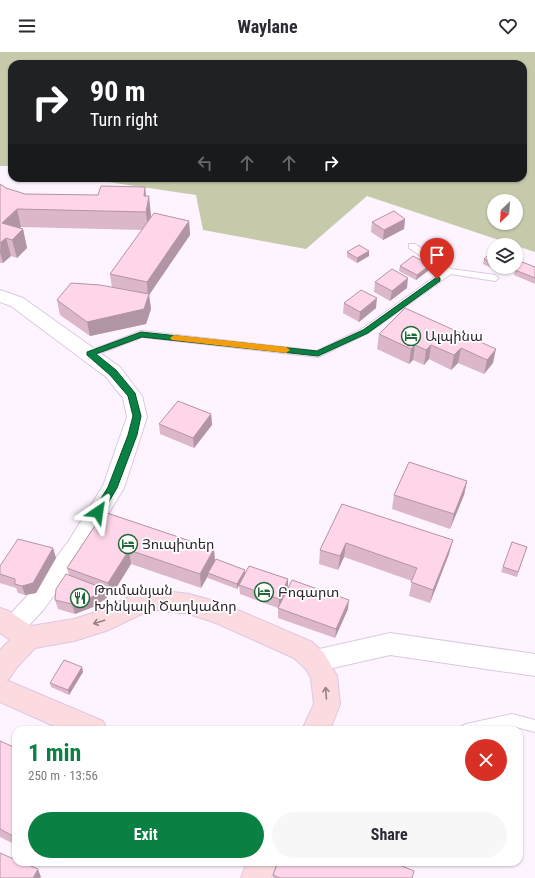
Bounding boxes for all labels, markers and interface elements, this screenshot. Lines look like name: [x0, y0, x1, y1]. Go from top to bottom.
icon: menu: [16, 15, 38, 37]
icon: heart: [497, 15, 519, 37]
text: Waylane: [237, 16, 298, 37]
text: 90 m: [90, 75, 146, 108]
icon: right: [24, 76, 76, 128]
text: Turn right: [90, 109, 158, 130]
icon: left: [194, 152, 216, 174]
icon: ahead: [236, 152, 258, 174]
icon: ahead: [278, 152, 300, 174]
icon: right: [320, 152, 342, 174]
north arrow: [487, 194, 523, 230]
map controls: [487, 194, 523, 274]
pin: [420, 238, 454, 279]
button: layers: [487, 238, 523, 274]
icon: arrive: [426, 244, 448, 266]
hotel icon: Ալպինա: [400, 325, 422, 347]
place label: Ալպինա: [425, 328, 483, 344]
position arrow: [77, 491, 119, 533]
hotel icon: Յուպիտեր: [117, 533, 139, 555]
place label: Յուպիտեր: [142, 536, 214, 552]
hotel icon: Բոգարտ: [253, 581, 275, 603]
place label: Թումանյան Խինկալի Ծաղկաձոր: [94, 582, 237, 614]
place label: Բոգարտ: [278, 584, 339, 600]
restaurant icon: Թումանյան Խինկալի Ծաղկաձոր: [69, 587, 91, 609]
one-way arrow: [92, 619, 105, 626]
one-way arrow: [322, 687, 329, 700]
text: 1 min: [28, 739, 81, 767]
button: close: [465, 739, 507, 781]
text: 250 m · 13:56: [28, 768, 98, 783]
button: Exit: [28, 812, 264, 858]
button: Share: [272, 812, 507, 858]

